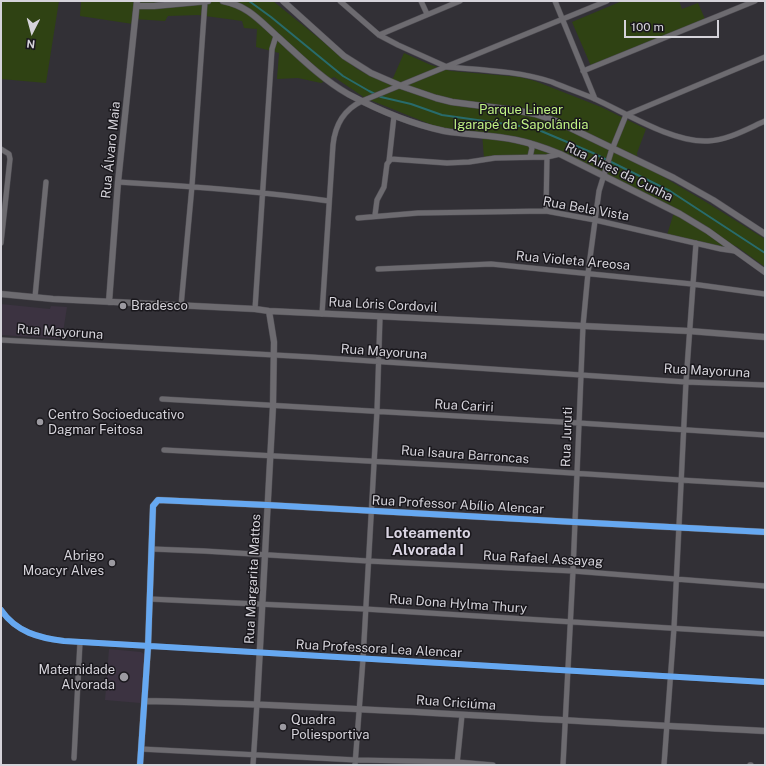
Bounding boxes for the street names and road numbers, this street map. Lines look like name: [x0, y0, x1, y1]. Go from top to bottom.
street label: Rua Álvaro Maia: [98, 101, 124, 199]
street label: Rua Aires da Cunha: [563, 139, 675, 205]
street label: Rua Bela Vista: [542, 194, 630, 224]
street label: Rua Violeta Areosa: [515, 248, 631, 274]
street label: Rua Lóris Cordovil: [328, 294, 438, 316]
street label: Rua Mayoruna: [16, 321, 104, 343]
street label: Rua Mayoruna: [340, 341, 428, 363]
street label: Rua Mayoruna: [663, 361, 751, 381]
street label: Rua Cariri: [434, 397, 494, 415]
street label: Rua Juruti: [558, 407, 576, 467]
street label: Rua Isaura Barroncas: [400, 443, 530, 467]
street label: Rua Professor Abílio Alencar: [371, 493, 545, 517]
street label: Rua Margarita Mattos: [242, 513, 264, 645]
street label: Rua Rafael Assayag: [483, 548, 603, 570]
street label: Rua Dona Hylma Thury: [389, 591, 527, 617]
street label: Rua Professora Lea Alencar: [295, 637, 463, 661]
street label: Rua Criciúma: [416, 692, 496, 714]

